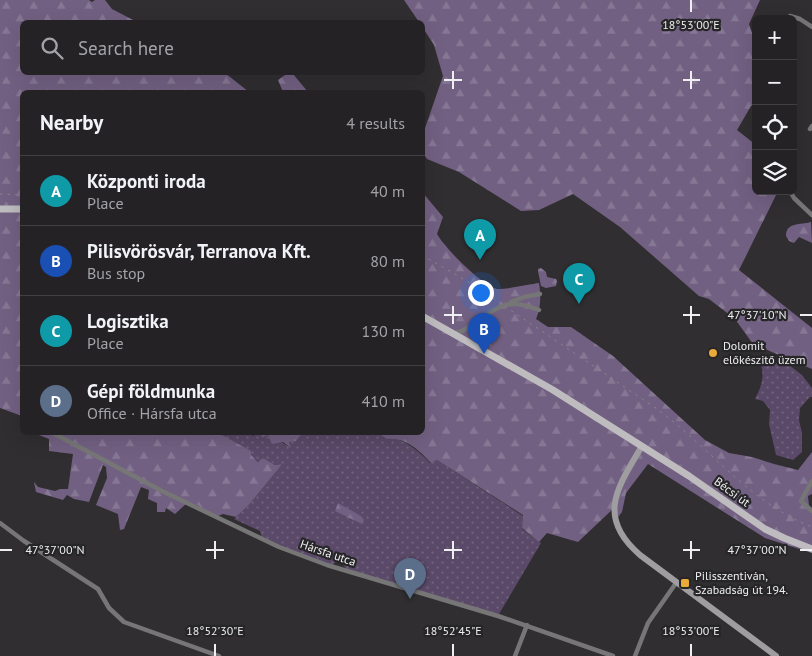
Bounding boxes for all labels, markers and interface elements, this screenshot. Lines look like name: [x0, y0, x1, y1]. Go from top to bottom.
map controls: [752, 15, 797, 195]
button: +: [752, 15, 797, 60]
text: 18°53'00"E: [662, 17, 720, 32]
search box: [20, 20, 425, 75]
icon: search: [38, 34, 66, 62]
text: Search here: [78, 36, 174, 60]
button: −: [752, 60, 797, 105]
button: locate: [752, 105, 797, 150]
text: Nearby: [40, 109, 103, 136]
text: 4 results: [346, 113, 405, 133]
button: layers: [752, 150, 797, 195]
text: Központi iroda: [87, 169, 206, 193]
text: A: [51, 181, 61, 201]
text: 40 m: [370, 181, 405, 201]
text: Place: [87, 193, 124, 213]
pin: A: [464, 219, 496, 260]
text: Pilisvörösvár, Terranova Kft.: [87, 239, 311, 263]
text: B: [51, 251, 61, 271]
text: 80 m: [370, 251, 405, 271]
text: Bus stop: [87, 263, 145, 283]
pin: C: [563, 263, 595, 304]
your location: [468, 280, 494, 306]
text: 47°37'10"N: [727, 307, 787, 322]
text: Logisztika: [87, 309, 169, 333]
pin: B: [468, 313, 500, 354]
text: C: [52, 321, 60, 341]
text: 130 m: [362, 321, 405, 341]
text: Place: [87, 333, 124, 353]
place label: Dolomit előkészitő üzem: [723, 338, 805, 367]
marker: Dolomit előkészitő üzem: [707, 347, 719, 359]
text: Gépi földmunka: [87, 379, 215, 403]
text: D: [51, 391, 61, 411]
text: 410 m: [362, 391, 405, 411]
text: Office · Hársfa utca: [87, 403, 217, 423]
street label: Bécsi út: [712, 474, 753, 510]
street label: Hársfa utca: [298, 536, 358, 569]
text: 47°37'00"N: [25, 542, 85, 557]
text: 47°37'00"N: [727, 542, 787, 557]
pin: D: [394, 558, 426, 599]
place label: Pilisszentiván, Szabadság út 194.: [695, 568, 788, 597]
marker: Pilisszentiván, Szabadság út 194.: [679, 577, 691, 589]
text: 18°52'30"E: [186, 623, 244, 638]
text: 18°52'45"E: [424, 623, 482, 638]
text: 18°53'00"E: [662, 623, 720, 638]

